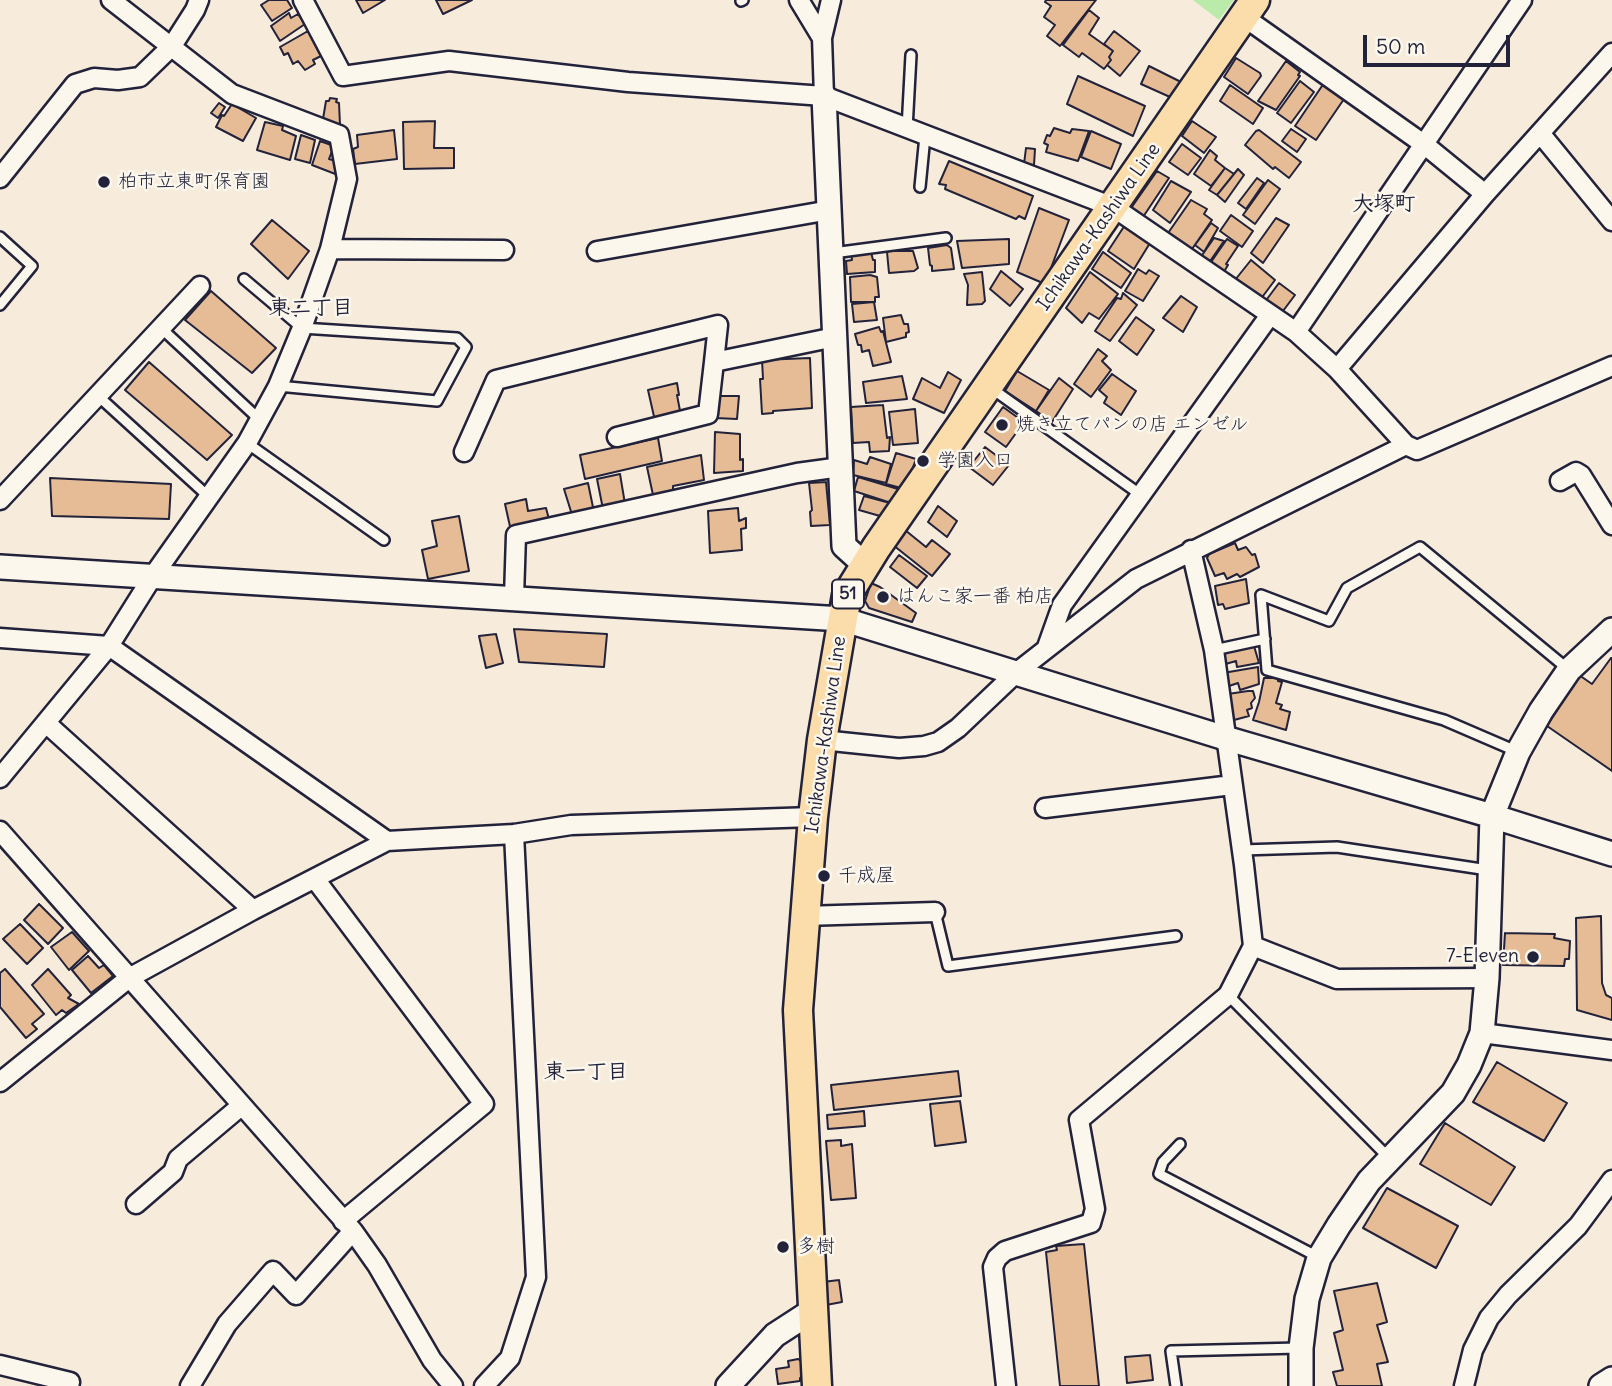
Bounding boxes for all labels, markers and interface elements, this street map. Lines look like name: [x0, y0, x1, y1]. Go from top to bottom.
scale bar: [1367, 21, 1514, 65]
text: 50 m: [1376, 33, 1425, 60]
street label: Ichikawa-Kashiwa Line: [1033, 139, 1165, 315]
place label: 柏市立東町保育園: [118, 171, 270, 193]
marker: 柏市立東町保育園: [96, 174, 112, 190]
district label: 大塚町: [1353, 191, 1415, 217]
district label: 東二丁目: [269, 295, 353, 321]
place label: 焼き立てパンの店 エンゼル: [1016, 414, 1249, 436]
marker: 焼き立てパンの店 エンゼル: [994, 417, 1010, 433]
place label: 学園入口: [937, 450, 1013, 472]
marker: 学園入口: [915, 453, 931, 469]
road number: 51: [832, 580, 864, 608]
place label: はんこ家一番 柏店: [897, 586, 1054, 608]
marker: はんこ家一番 柏店: [875, 589, 891, 605]
street label: Ichikawa-Kashiwa Line: [801, 635, 851, 835]
place label: 千成屋: [838, 865, 895, 887]
marker: 千成屋: [816, 868, 832, 884]
place label: 7-Eleven: [1446, 946, 1519, 968]
marker: 7-Eleven: [1525, 949, 1541, 965]
district label: 東一丁目: [544, 1059, 628, 1085]
place label: 多樹: [797, 1236, 835, 1258]
marker: 多樹: [775, 1239, 791, 1255]

